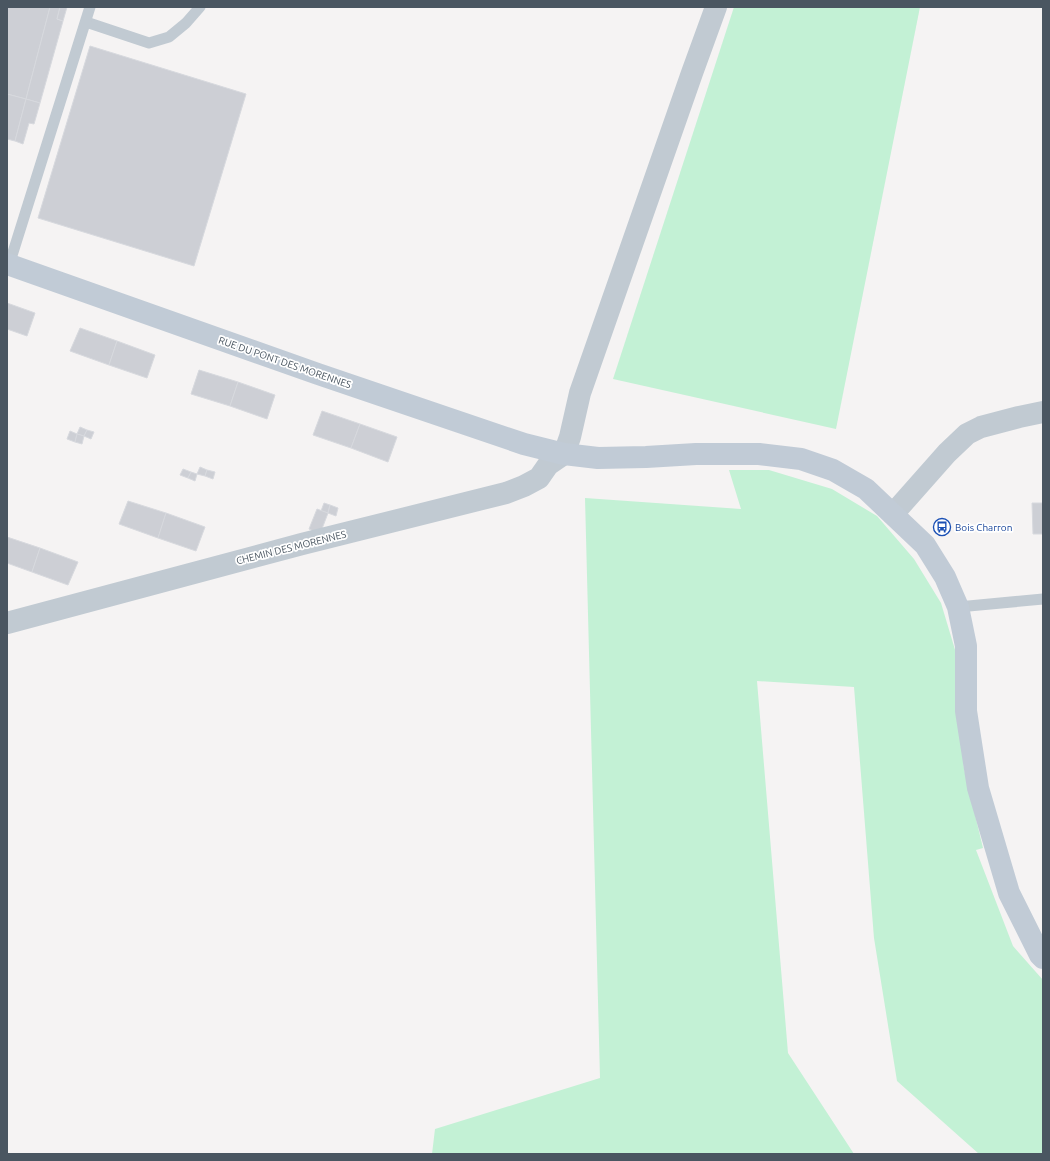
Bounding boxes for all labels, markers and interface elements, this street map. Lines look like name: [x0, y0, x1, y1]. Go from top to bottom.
street label: RUE DU PONT DES MORENNES: [217, 335, 353, 390]
bus stop icon: Bois Charron: [932, 517, 952, 537]
place label: Bois Charron: [955, 522, 1012, 533]
street label: CHEMIN DES MORENNES: [235, 528, 347, 566]

